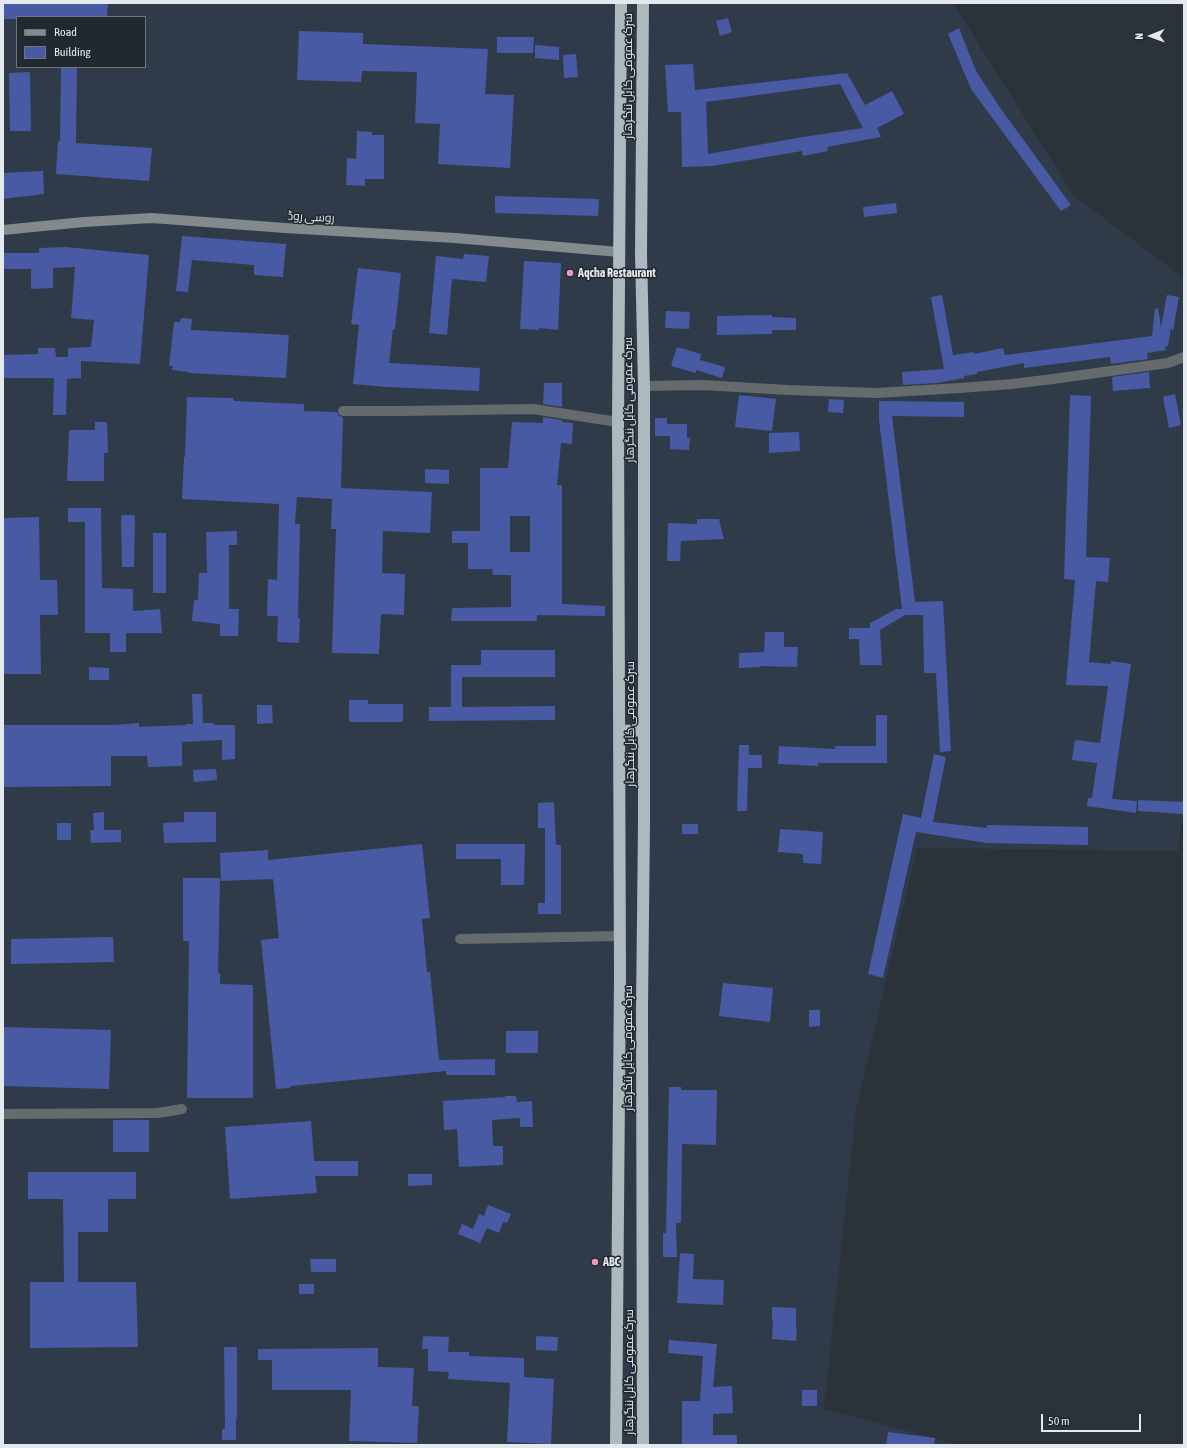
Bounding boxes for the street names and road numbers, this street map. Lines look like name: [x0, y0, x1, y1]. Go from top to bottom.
street label: سرک عمومی کابل ننگرهار: [621, 13, 635, 139]
street label: روسی روڈ: [287, 209, 335, 225]
street label: سرک عمومی کابل ننگرهار: [621, 337, 637, 463]
street label: سرک عمومی کابل ننگرهار: [623, 661, 637, 787]
street label: سرک عمومی کابل ننگرهار: [621, 985, 635, 1111]
street label: سرک عمومی کابل ننگرهار: [622, 1309, 636, 1435]

